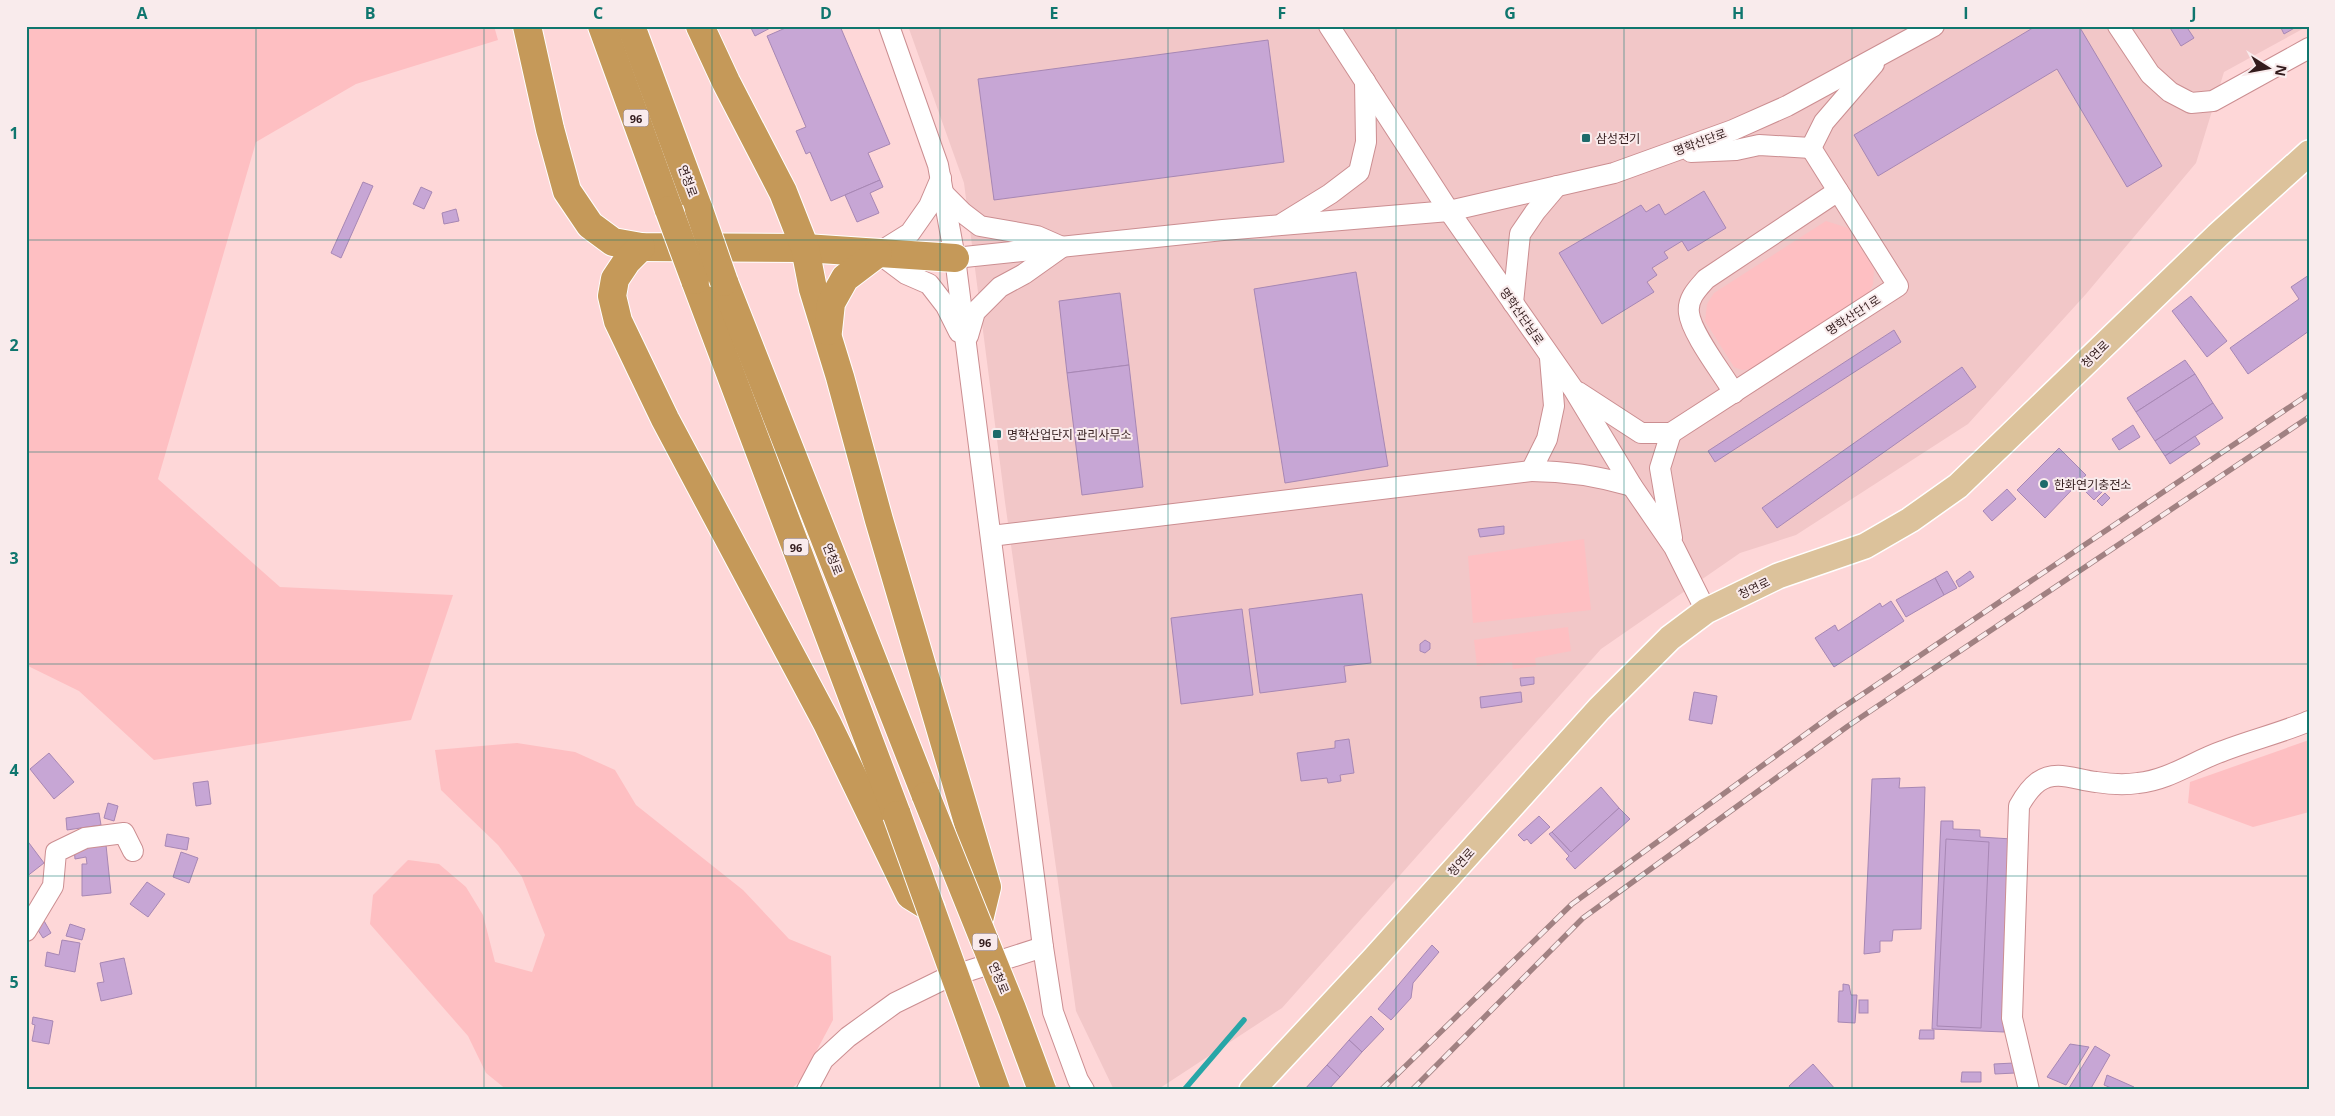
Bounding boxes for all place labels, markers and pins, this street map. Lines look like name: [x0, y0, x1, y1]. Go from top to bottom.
place label: 삼성전기: [1596, 130, 1640, 147]
marker: 삼성전기: [1580, 132, 1592, 144]
place label: 명학산업단지 관리사무소: [1007, 426, 1132, 443]
marker: 명학산업단지 관리사무소: [991, 428, 1003, 440]
place label: 한화연기충전소: [2054, 476, 2131, 493]
marker: 한화연기충전소: [2038, 478, 2050, 490]

